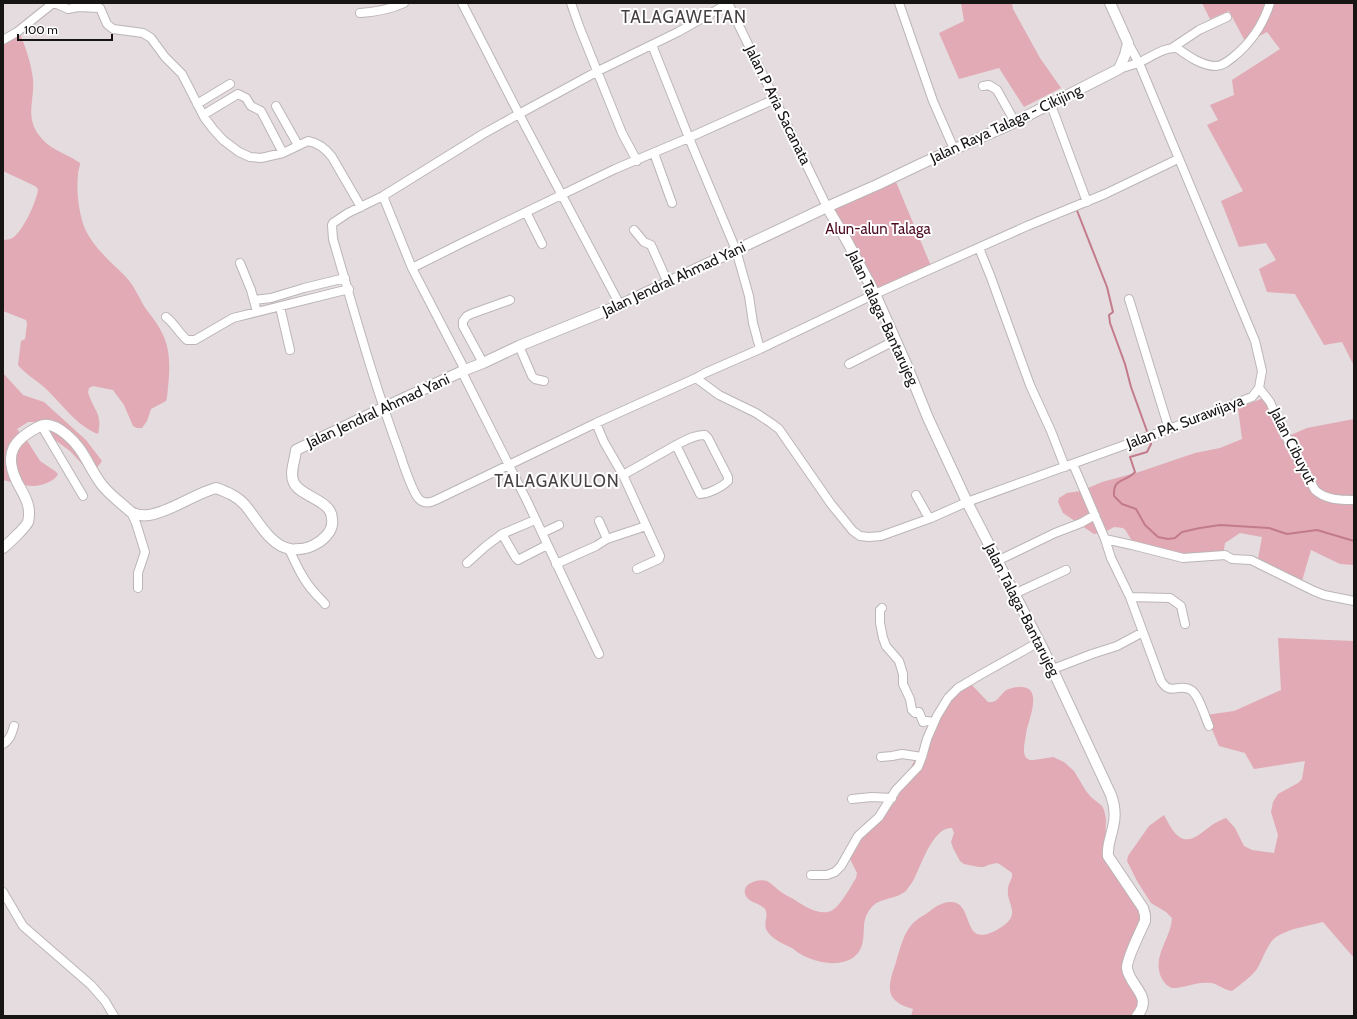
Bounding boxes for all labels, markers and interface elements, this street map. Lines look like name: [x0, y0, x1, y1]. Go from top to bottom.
district label: TALAGAWETAN: [621, 7, 747, 27]
scale bar: [18, 16, 112, 42]
text: 100 m: [24, 22, 58, 37]
street label: Jalan P Aria Sacanata: [741, 41, 815, 168]
street label: Jalan Raya Talaga - Cikijing: [926, 81, 1085, 167]
park label: Alun-alun Talaga: [825, 220, 931, 238]
street label: Jalan Jendral Ahmad Yani: [599, 238, 748, 321]
street label: Jalan Talaga-Bantarujeg: [843, 247, 922, 389]
street label: Jalan Jendral Ahmad Yani: [303, 370, 452, 453]
street label: Jalan PA. Surawijaya: [1123, 391, 1247, 453]
street label: Jalan Cibuyut: [1266, 404, 1320, 487]
district label: TALAGAKULON: [494, 471, 620, 491]
street label: Jalan Talaga-Bantarujeg: [980, 540, 1064, 680]

